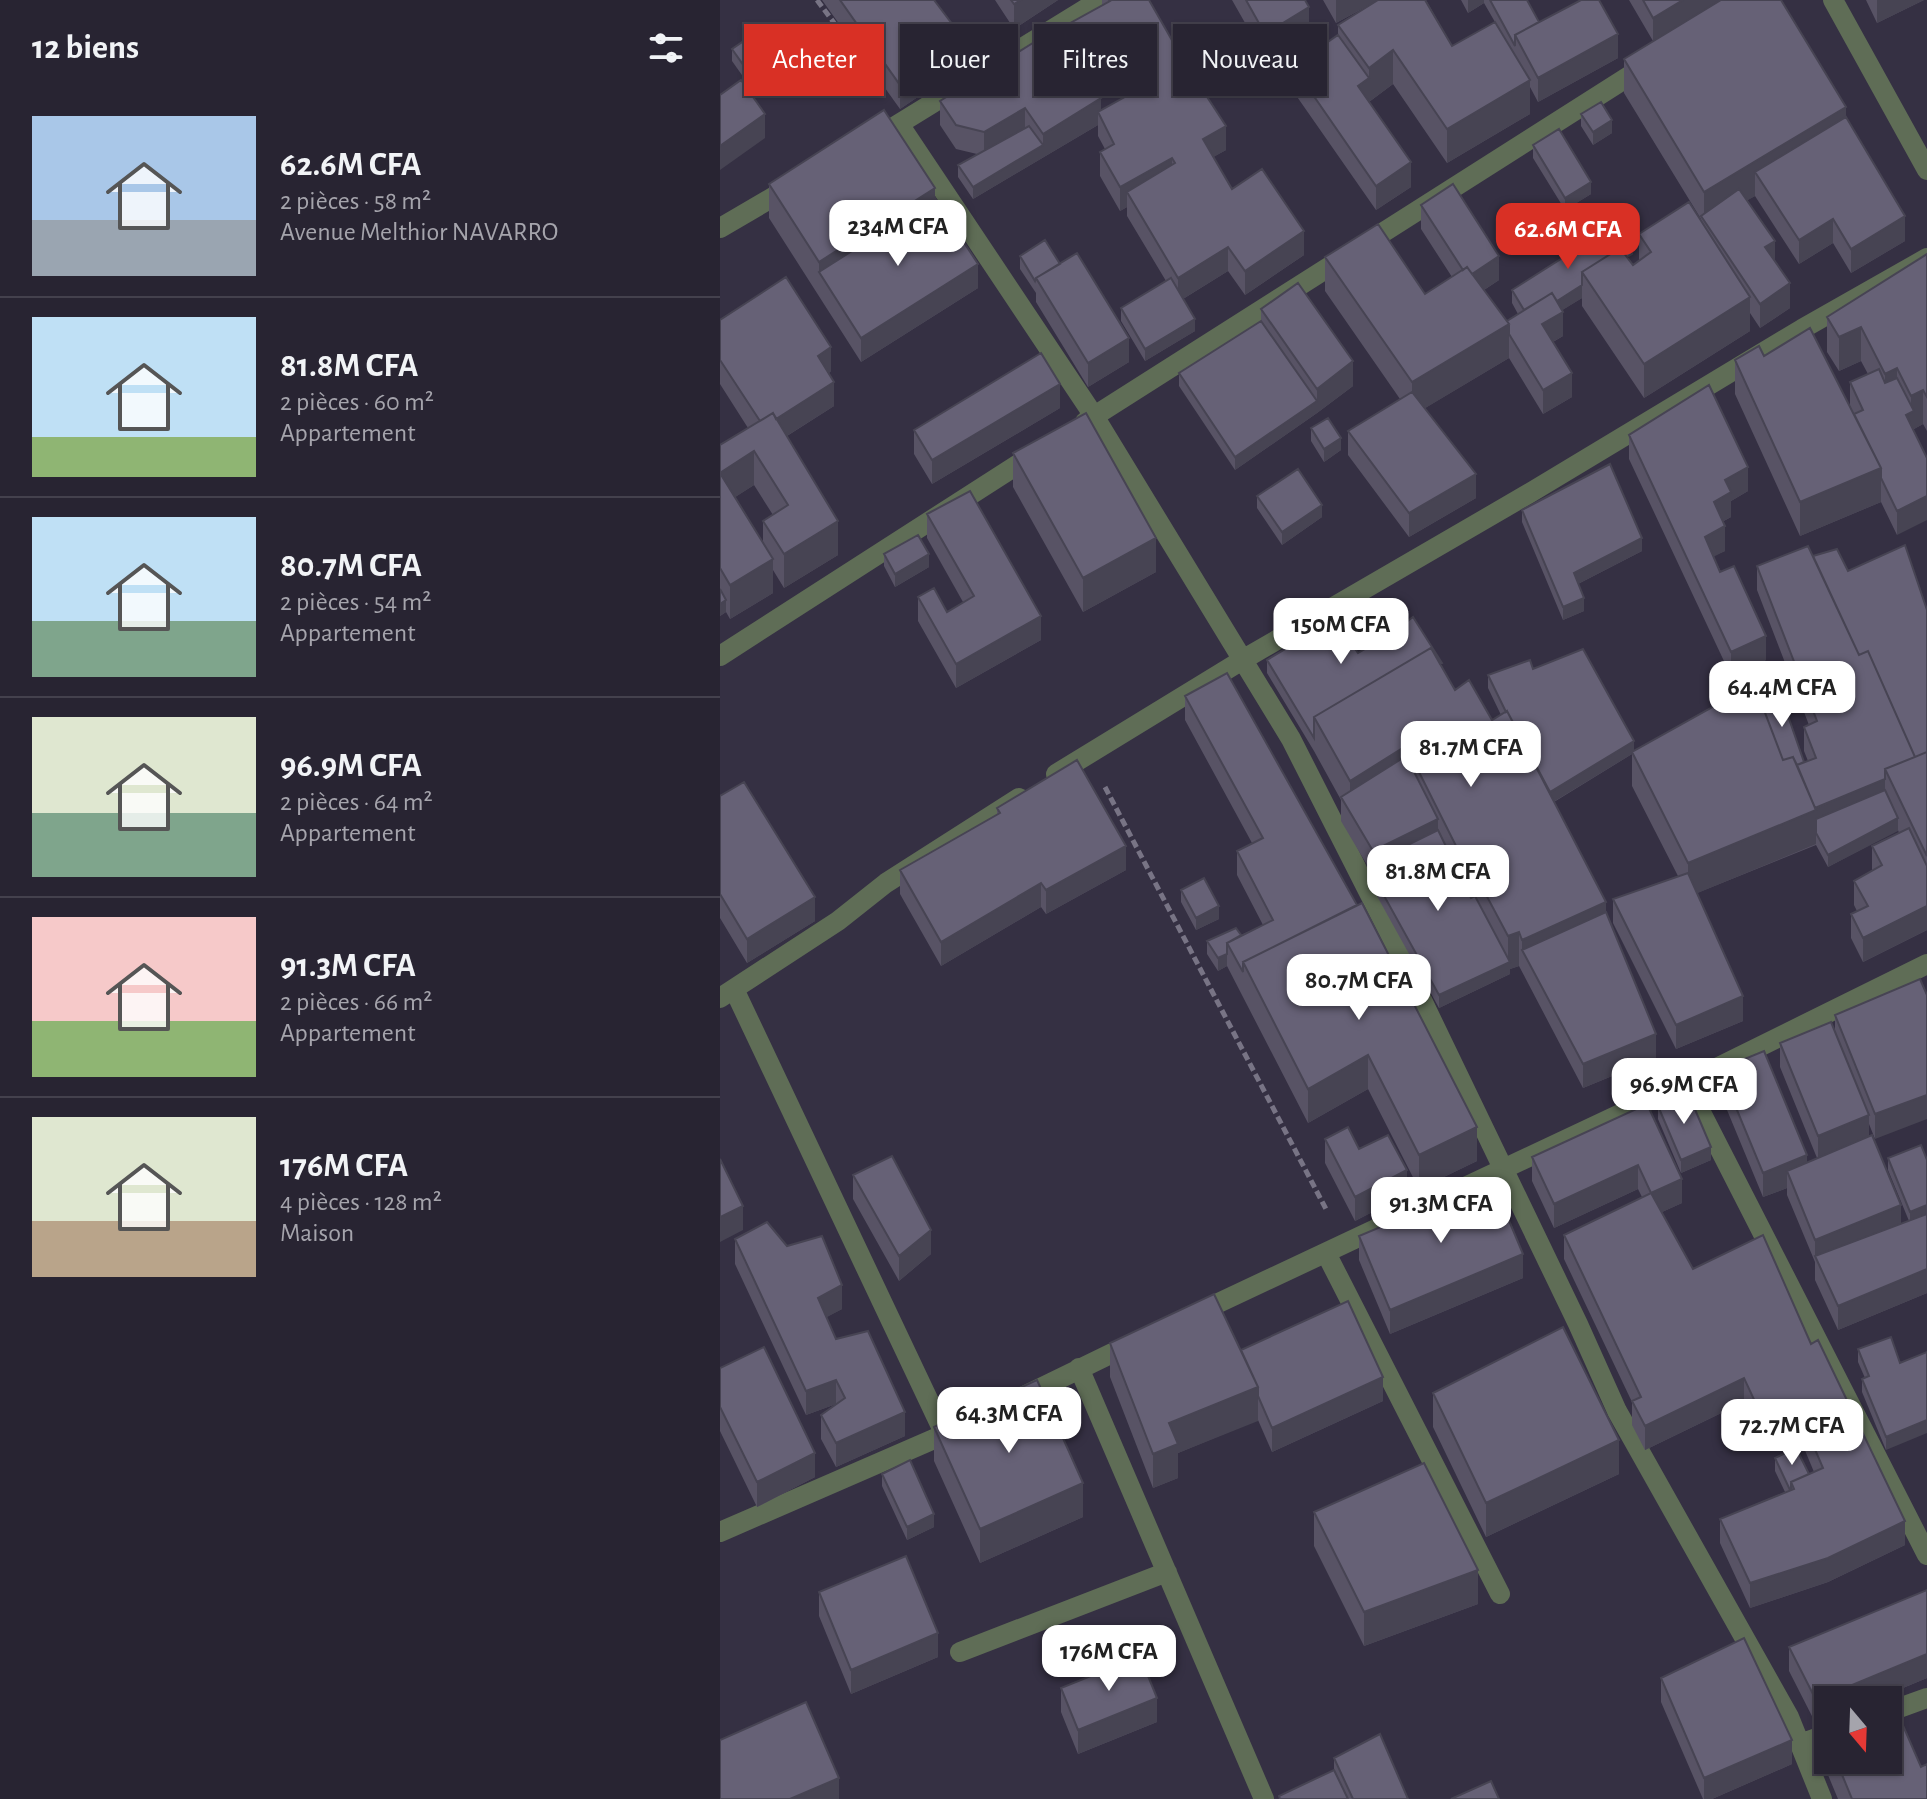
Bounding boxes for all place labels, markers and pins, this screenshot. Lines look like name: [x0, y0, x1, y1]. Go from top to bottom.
pin: 234M CFA: [815, 200, 981, 268]
pin: 62.6M CFA: [1476, 203, 1660, 271]
pin: 150M CFA: [1258, 598, 1424, 666]
pin: 64.4M CFA: [1690, 661, 1874, 729]
pin: 81.7M CFA: [1379, 721, 1563, 789]
pin: 81.8M CFA: [1346, 845, 1530, 913]
pin: 80.7M CFA: [1267, 954, 1451, 1022]
pin: 96.9M CFA: [1592, 1058, 1776, 1126]
pin: 91.3M CFA: [1349, 1177, 1533, 1245]
pin: 64.3M CFA: [917, 1387, 1101, 1455]
pin: 72.7M CFA: [1700, 1399, 1884, 1467]
pin: 176M CFA: [1026, 1625, 1192, 1693]

